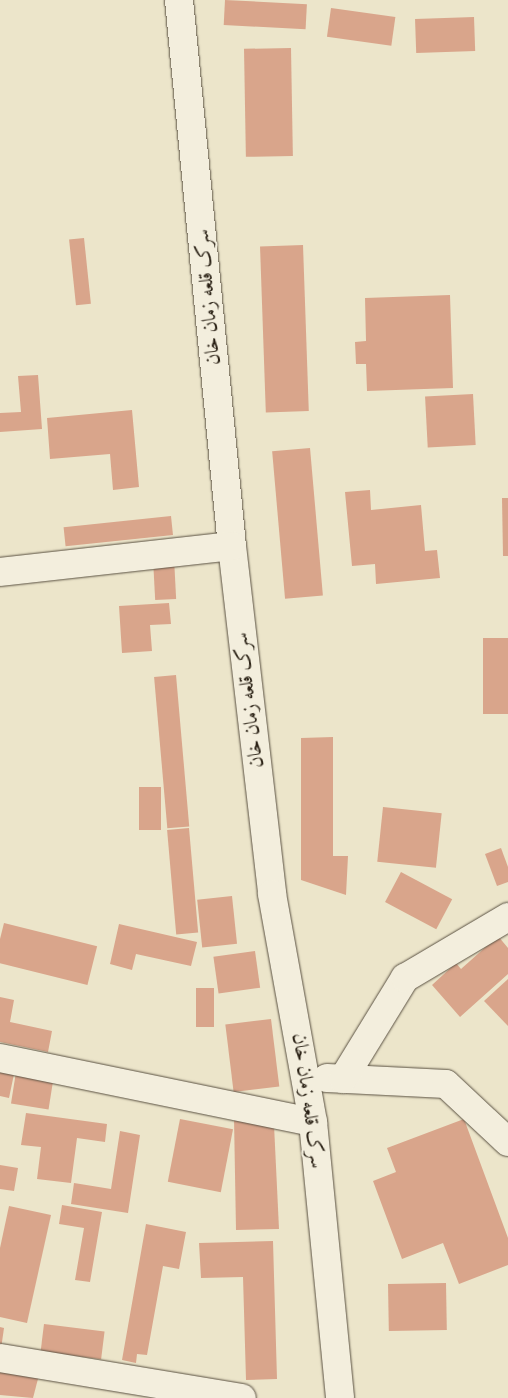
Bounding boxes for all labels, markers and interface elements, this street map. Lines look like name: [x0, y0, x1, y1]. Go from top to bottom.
street label: سرک قلعه زمان خان: [191, 228, 227, 366]
street label: سرک قلعه زمان خان: [230, 631, 270, 769]
street label: سرک قلعه زمان خان: [286, 1032, 328, 1170]

